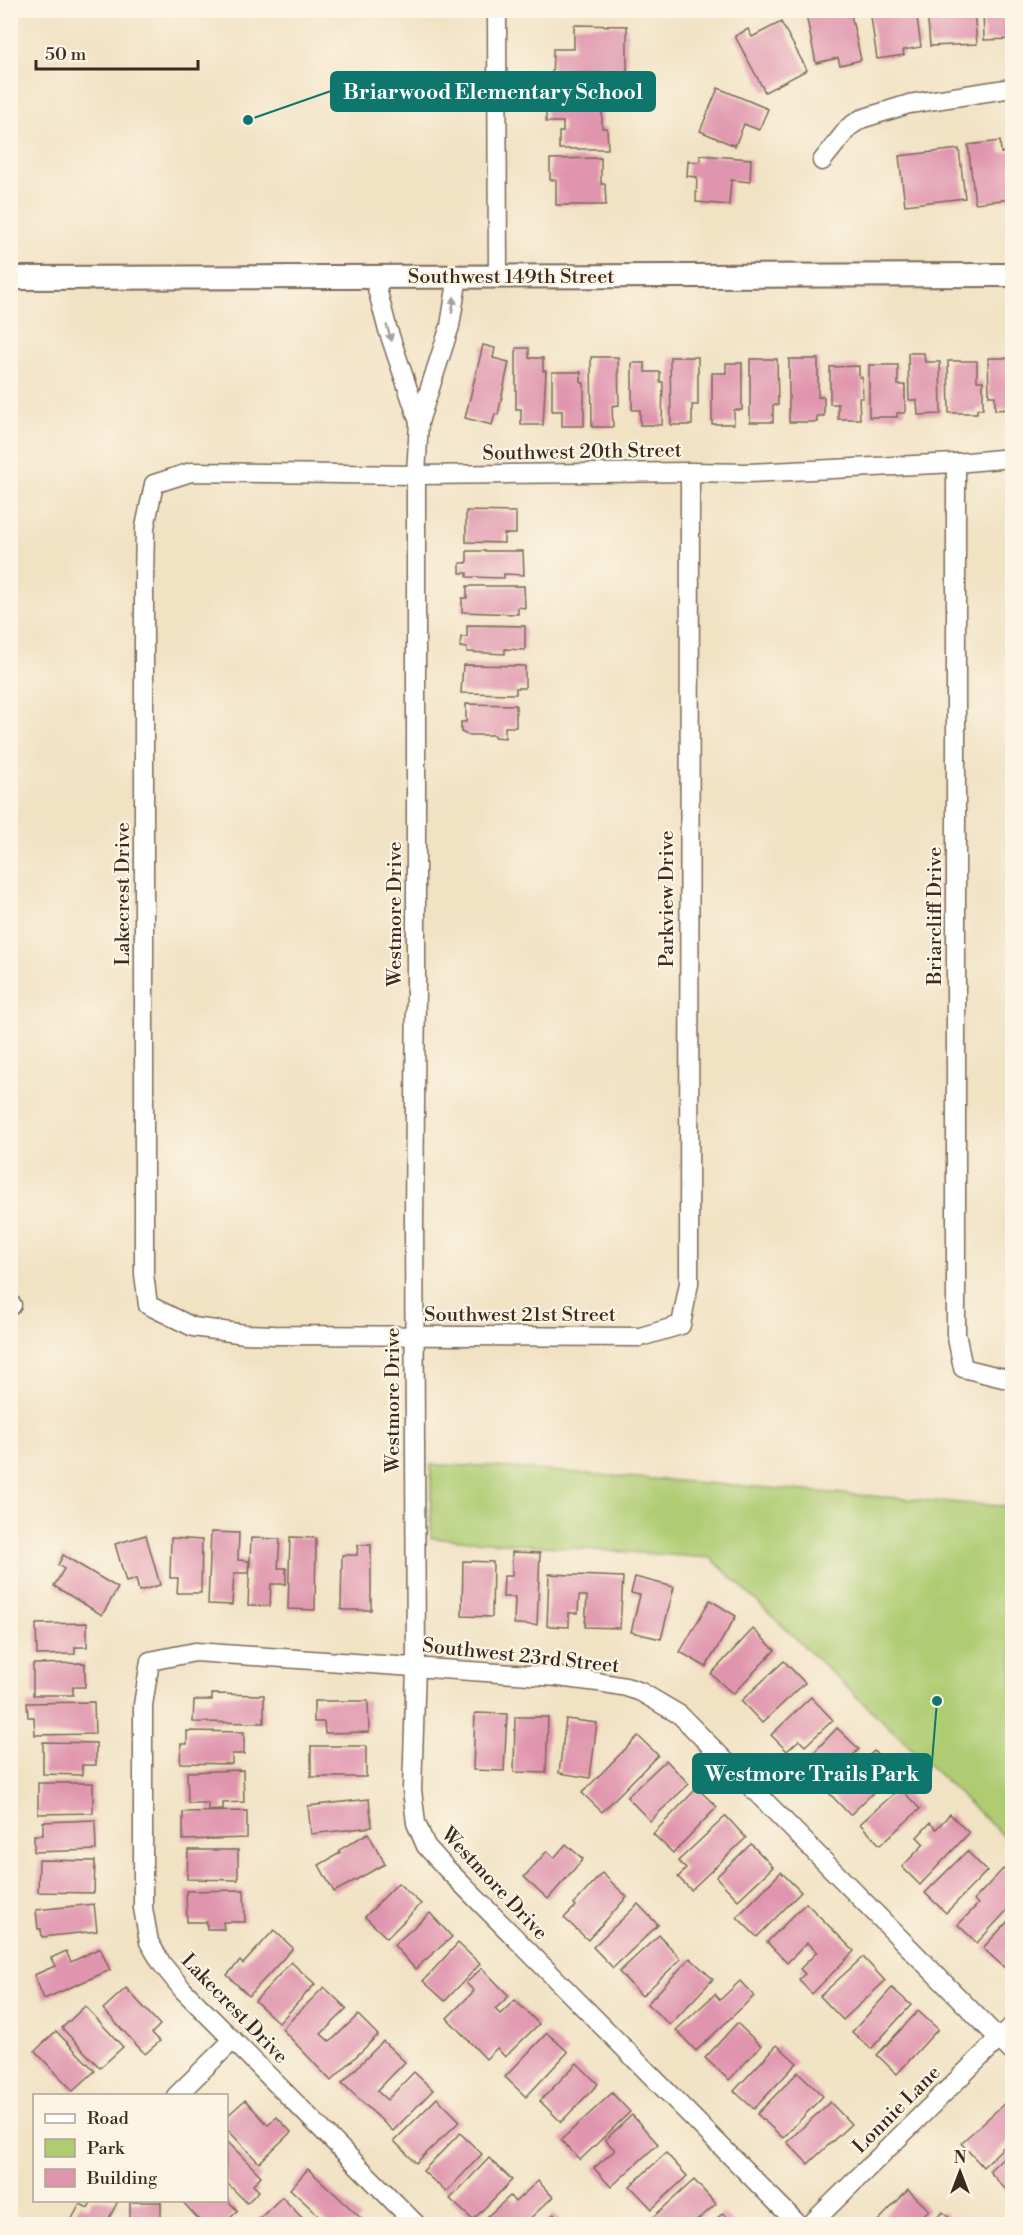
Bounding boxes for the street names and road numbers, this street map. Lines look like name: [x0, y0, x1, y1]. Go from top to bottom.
street label: Southwest 149th Street: [408, 265, 614, 290]
street label: Southwest 20th Street: [482, 438, 682, 467]
street label: Lakecrest Drive: [111, 822, 136, 966]
street label: Parkview Drive: [655, 830, 680, 968]
street label: Westmore Drive: [383, 841, 408, 988]
street label: Briarcliff Drive: [923, 847, 948, 986]
street label: Southwest 21st Street: [424, 1303, 616, 1328]
street label: Westmore Drive: [381, 1327, 406, 1474]
street label: Southwest 23rd Street: [421, 1634, 621, 1679]
street label: Westmore Drive: [435, 1822, 553, 1946]
street label: Lakecrest Drive: [175, 1949, 293, 2069]
street label: Lonnie Lane: [848, 2061, 946, 2159]

